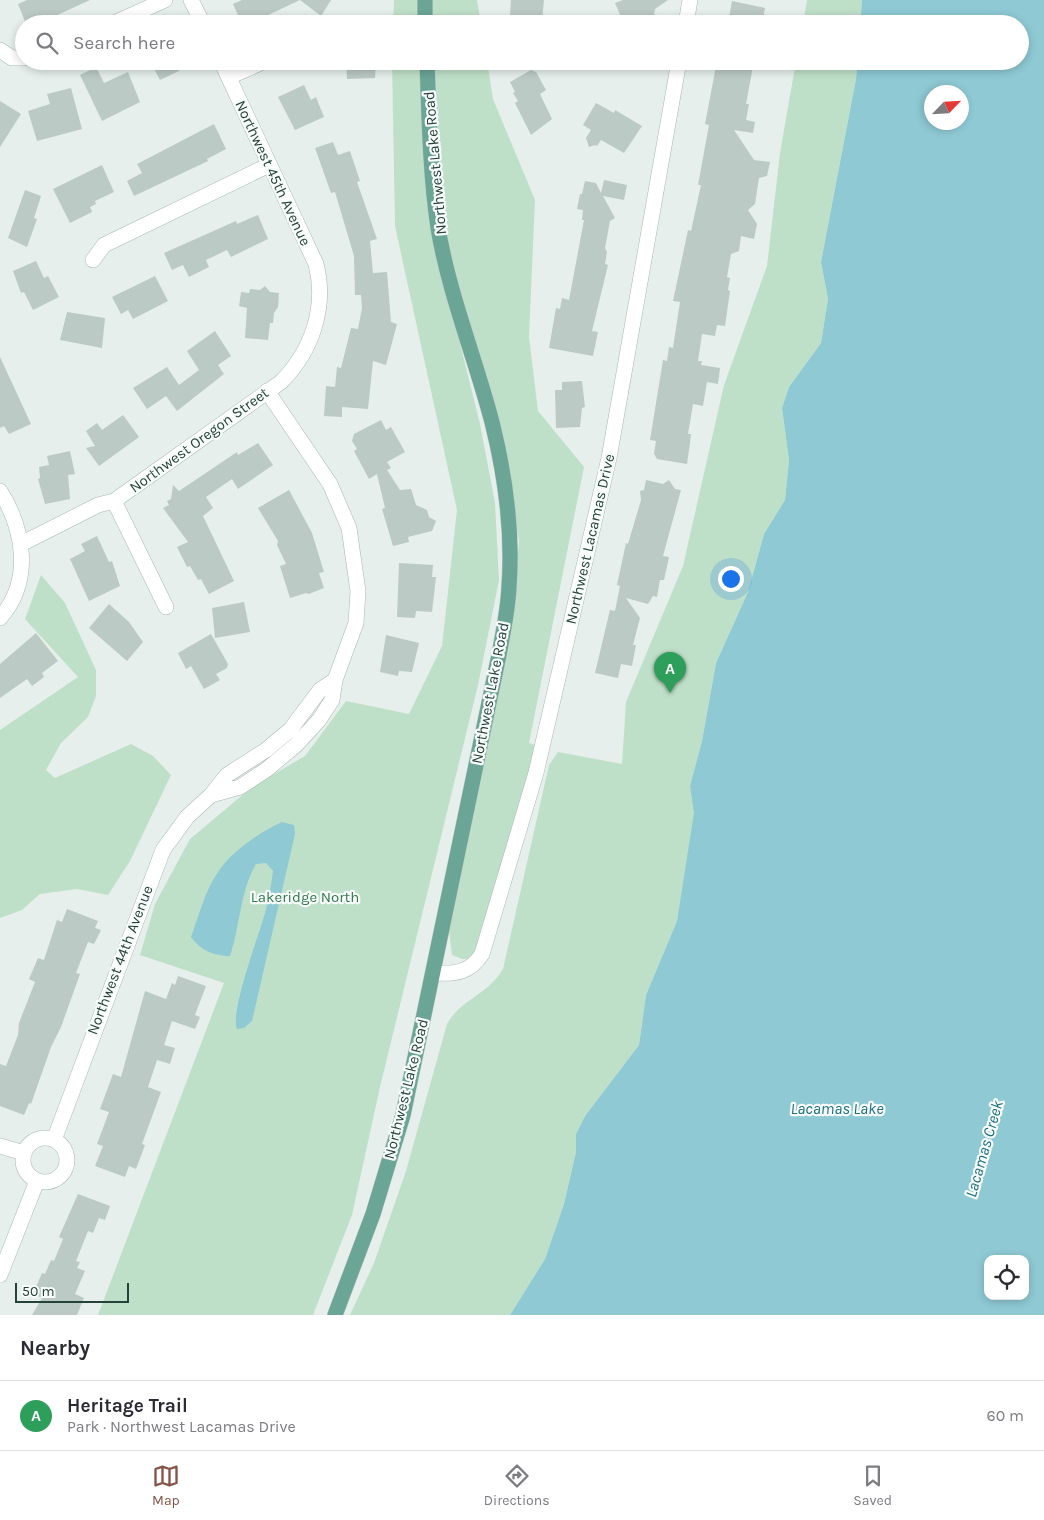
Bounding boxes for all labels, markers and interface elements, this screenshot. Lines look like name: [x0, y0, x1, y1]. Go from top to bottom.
search box: [15, 15, 1029, 70]
icon: search: [33, 29, 61, 57]
text: Search here: [73, 32, 175, 54]
north arrow: [924, 85, 969, 130]
street label: Northwest Lake Road: [420, 91, 450, 235]
street label: Northwest 45th Avenue: [231, 97, 315, 249]
street label: Northwest Oregon Street: [126, 383, 272, 497]
street label: Northwest Lacamas Drive: [562, 452, 618, 626]
your location: [718, 566, 744, 592]
street label: Northwest Lake Road: [467, 621, 513, 765]
pin: A: [654, 652, 686, 693]
street label: Northwest 44th Avenue: [83, 883, 157, 1037]
park label: Lakeridge North: [251, 888, 359, 906]
street label: Northwest Lake Road: [380, 1017, 432, 1161]
water label: Lacamas Creek: [961, 1097, 1007, 1200]
water label: Lacamas Lake: [790, 1099, 884, 1118]
map controls: [984, 1255, 1029, 1300]
button: locate: [984, 1255, 1029, 1300]
scale bar: [15, 1280, 129, 1303]
text: 50 m: [22, 1283, 55, 1300]
text: Nearby: [20, 1336, 90, 1360]
text: Heritage Trail: [67, 1395, 188, 1417]
text: A: [31, 1406, 41, 1425]
text: 60 m: [987, 1406, 1024, 1425]
text: Park · Northwest Lacamas Drive: [67, 1417, 296, 1436]
tab: Map: [152, 1462, 180, 1509]
tab: Directions: [484, 1462, 550, 1509]
tab: Saved: [853, 1462, 892, 1509]

